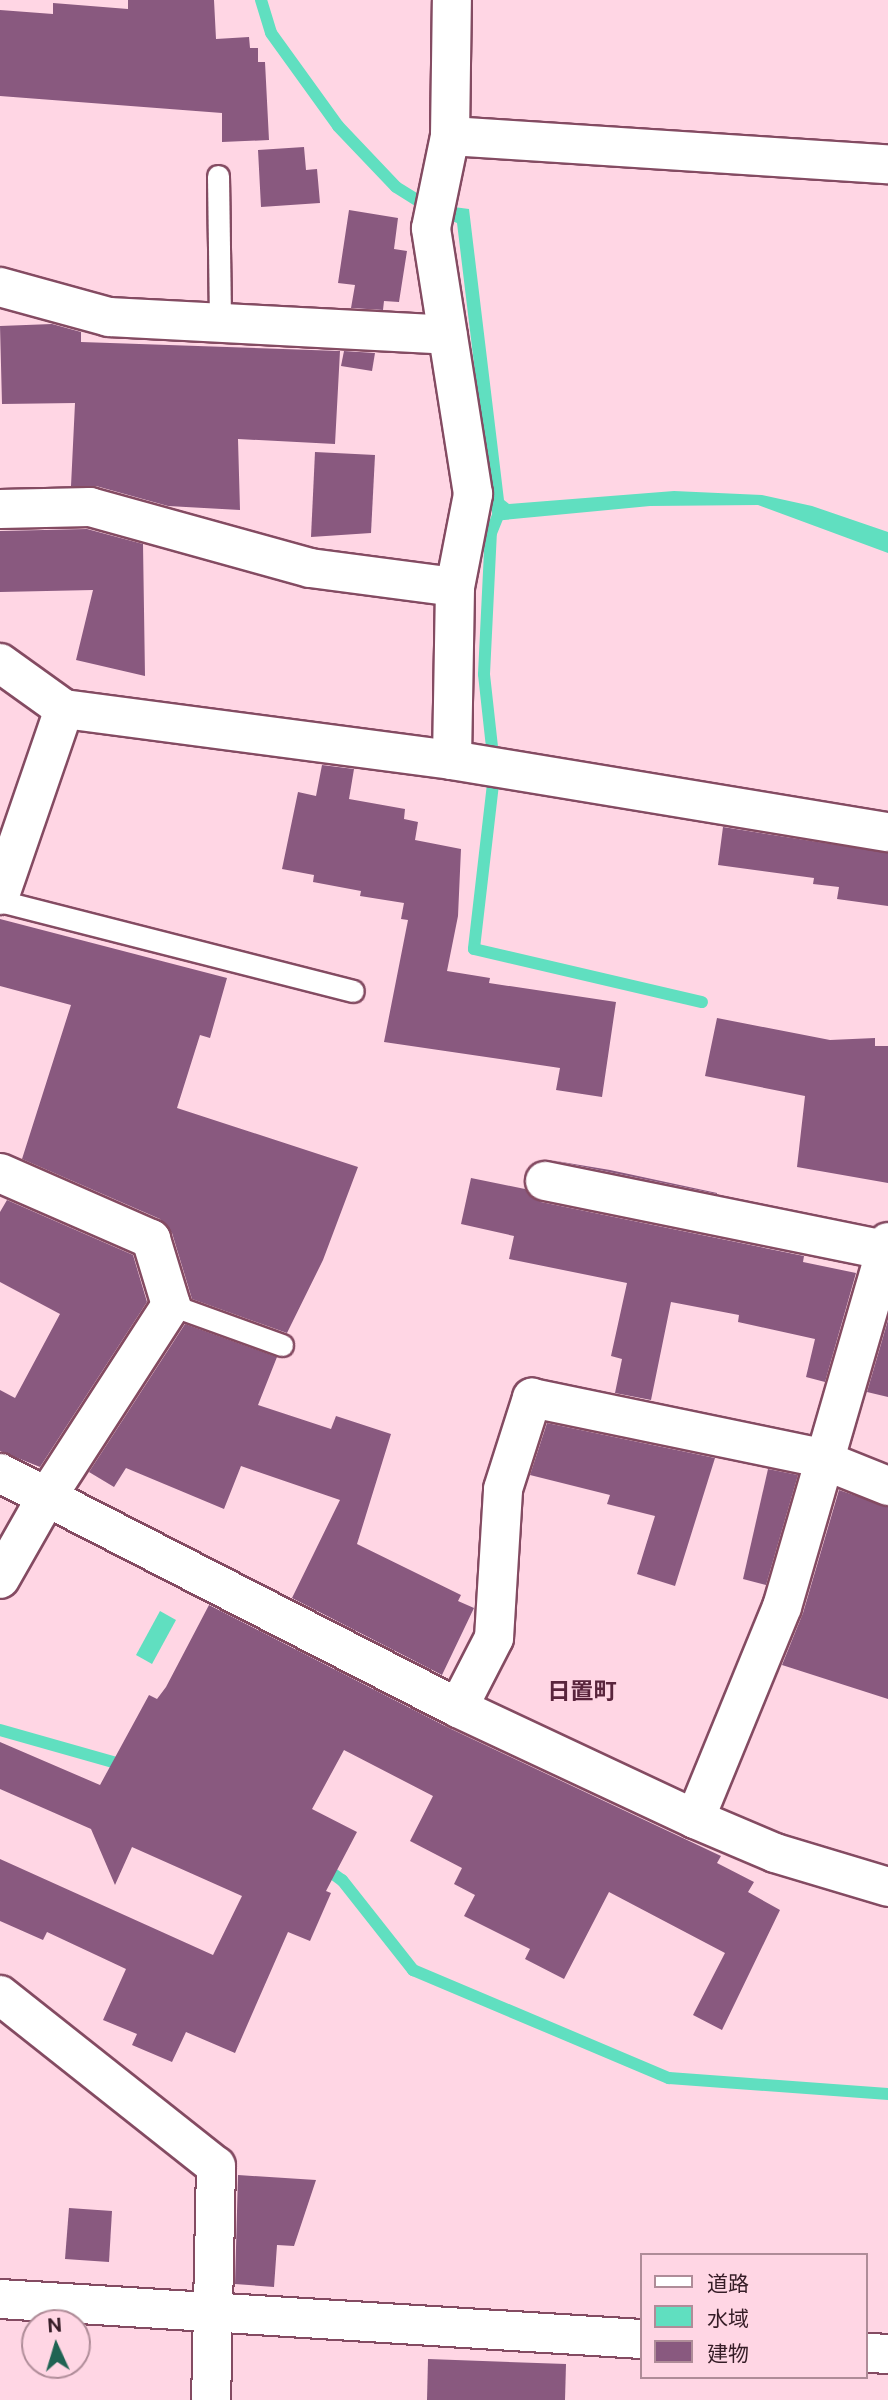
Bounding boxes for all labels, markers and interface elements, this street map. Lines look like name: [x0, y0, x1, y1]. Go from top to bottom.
district label: 日置町: [548, 1677, 616, 1705]
legend: [640, 2253, 867, 2379]
text: 道路: [707, 2271, 749, 2296]
text: 水域: [707, 2306, 749, 2331]
north arrow: [21, 2309, 91, 2379]
text: N: [46, 2314, 63, 2337]
text: 建物: [707, 2341, 749, 2366]

